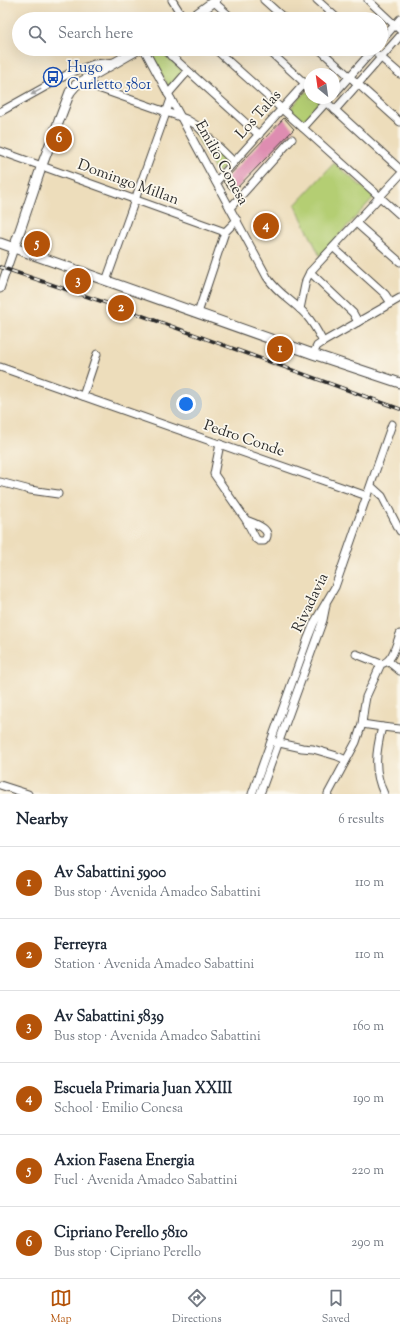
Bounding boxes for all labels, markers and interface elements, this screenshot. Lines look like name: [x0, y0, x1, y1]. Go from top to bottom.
search box: [12, 12, 388, 56]
icon: search: [26, 23, 48, 45]
text: Search here: [58, 24, 133, 45]
place label: Hugo Curletto 5801: [67, 58, 151, 96]
bus stop icon: Hugo Curletto 5801: [42, 66, 64, 88]
north arrow: [304, 68, 340, 104]
street label: Los Talas: [231, 86, 287, 144]
one-way arrow: [30, 88, 42, 95]
street label: Emilio Conesa: [189, 117, 253, 209]
pin: 6: [46, 124, 72, 154]
street label: Domingo Millan: [74, 155, 182, 211]
pin: 4: [253, 211, 279, 241]
pin: 5: [24, 229, 50, 259]
pin: 3: [65, 266, 91, 296]
pin: 2: [108, 293, 134, 323]
pin: 1: [267, 334, 293, 364]
your location: [176, 394, 196, 414]
street label: Pedro Conde: [201, 415, 287, 463]
street label: Rivadavia: [288, 570, 334, 636]
text: Nearby: [16, 808, 68, 832]
text: 6 results: [338, 811, 384, 829]
text: Av Sabattini 5900: [54, 863, 166, 884]
text: 1: [27, 874, 31, 892]
text: 110 m: [355, 874, 384, 892]
text: Bus stop · Avenida Amadeo Sabattini: [54, 884, 261, 902]
text: Ferreyra: [54, 935, 107, 956]
text: 2: [26, 946, 32, 964]
text: 110 m: [355, 946, 384, 964]
text: Station · Avenida Amadeo Sabattini: [54, 956, 254, 974]
text: Av Sabattini 5839: [54, 1007, 164, 1028]
text: 3: [26, 1018, 32, 1036]
text: 160 m: [353, 1018, 384, 1036]
text: Bus stop · Avenida Amadeo Sabattini: [54, 1028, 261, 1046]
text: Escuela Primaria Juan XXIII: [54, 1079, 232, 1100]
text: 4: [26, 1090, 32, 1108]
text: 190 m: [353, 1090, 384, 1108]
text: School · Emilio Conesa: [54, 1100, 183, 1118]
text: Axion Fasena Energia: [54, 1151, 195, 1172]
text: 5: [27, 1162, 31, 1180]
text: 220 m: [351, 1162, 384, 1180]
text: Fuel · Avenida Amadeo Sabattini: [54, 1172, 238, 1190]
text: Cipriano Perello 5810: [54, 1223, 188, 1244]
text: 6: [26, 1234, 32, 1252]
text: 290 m: [351, 1234, 384, 1252]
text: Bus stop · Cipriano Perello: [54, 1244, 201, 1262]
tab: Map: [50, 1287, 72, 1327]
tab: Directions: [172, 1287, 222, 1327]
tab: Saved: [322, 1287, 350, 1327]

